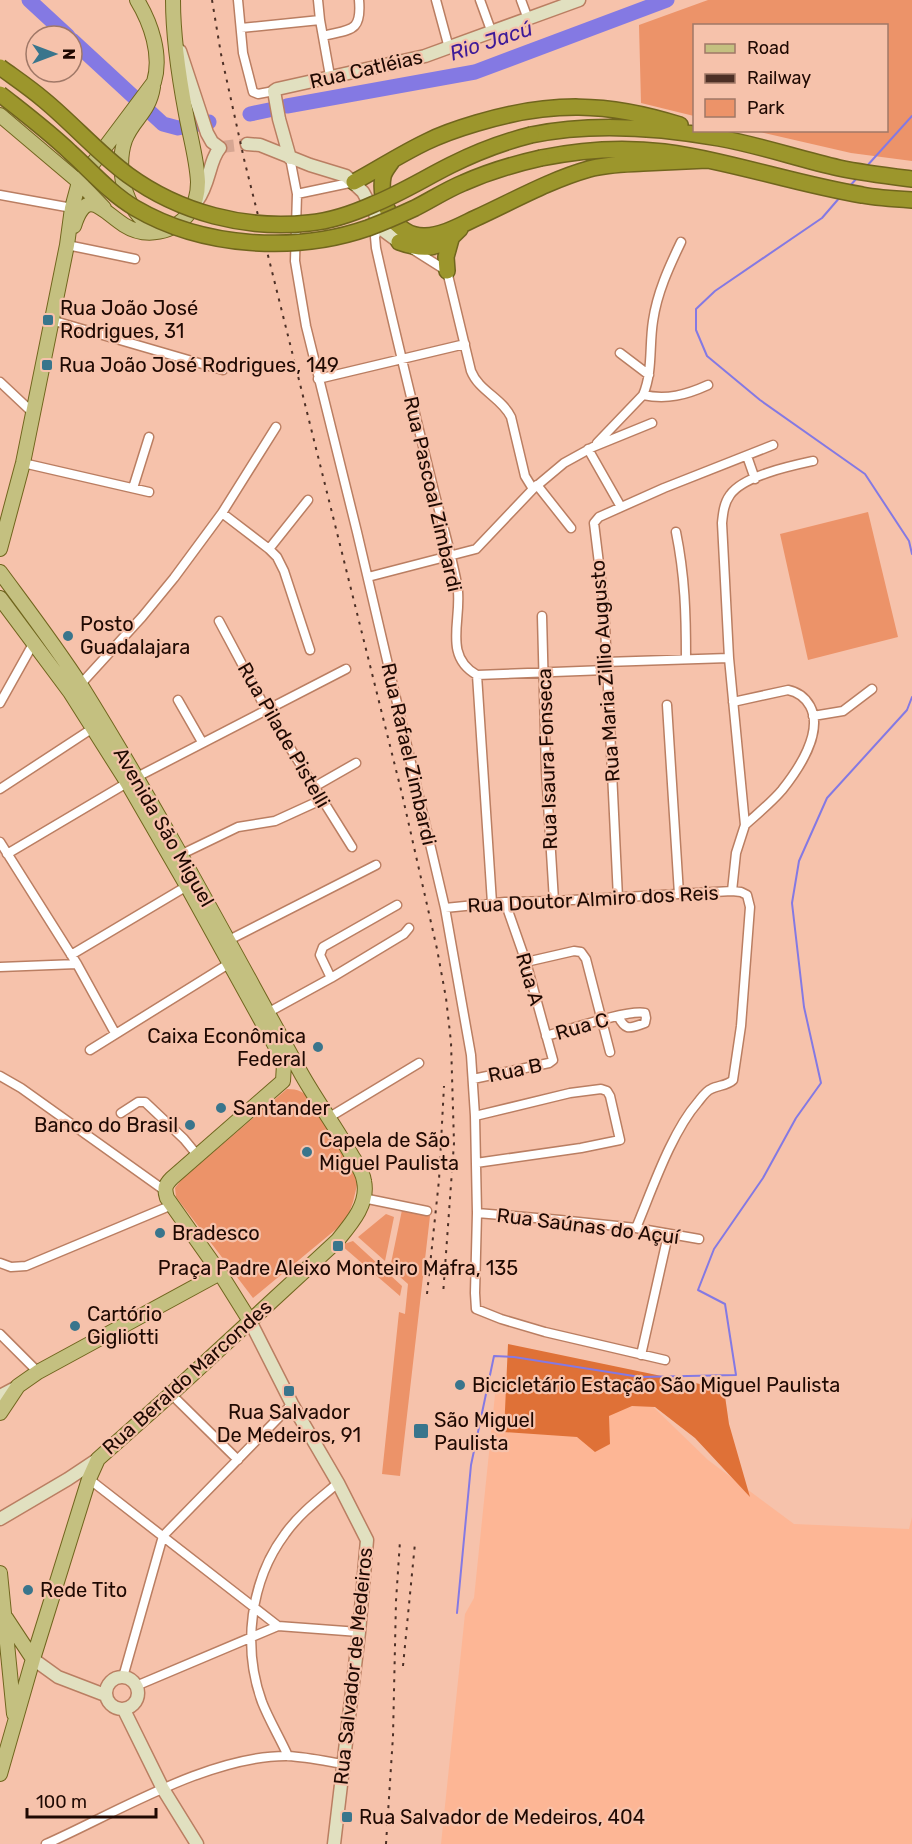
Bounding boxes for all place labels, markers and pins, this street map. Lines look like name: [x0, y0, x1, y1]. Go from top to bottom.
place label: Rua João José Rodrigues, 31: [60, 296, 198, 343]
marker: Rua João José Rodrigues, 31: [41, 313, 55, 327]
place label: Rua João José Rodrigues, 149: [59, 353, 339, 377]
marker: Rua João José Rodrigues, 149: [40, 358, 54, 372]
place label: Posto Guadalajara: [80, 612, 190, 659]
marker: Posto Guadalajara: [61, 629, 75, 643]
place label: Caixa Econômica Federal: [147, 1024, 306, 1071]
marker: Caixa Econômica Federal: [311, 1040, 325, 1054]
place label: Santander: [233, 1096, 331, 1120]
marker: Santander: [214, 1101, 228, 1115]
place label: Banco do Brasil: [34, 1113, 178, 1137]
marker: Banco do Brasil: [183, 1118, 197, 1132]
place label: Capela de São Miguel Paulista: [319, 1128, 459, 1175]
marker: Capela de São Miguel Paulista: [300, 1145, 314, 1159]
place label: Bradesco: [172, 1221, 260, 1245]
marker: Bradesco: [153, 1226, 167, 1240]
marker: Praça Padre Aleixo Monteiro Mafra, 135: [331, 1239, 345, 1253]
place label: Praça Padre Aleixo Monteiro Mafra, 135: [158, 1256, 518, 1280]
place label: Cartório Gigliotti: [87, 1302, 162, 1349]
marker: Cartório Gigliotti: [68, 1319, 82, 1333]
place label: Bicicletário Estação São Miguel Paulista: [472, 1373, 840, 1397]
marker: Bicicletário Estação São Miguel Paulista: [453, 1378, 467, 1392]
marker: Rua Salvador De Medeiros, 91: [282, 1384, 296, 1398]
place label: Rua Salvador De Medeiros, 91: [217, 1400, 361, 1447]
place label: São Miguel Paulista: [434, 1408, 535, 1455]
marker: São Miguel Paulista: [412, 1422, 430, 1440]
place label: Rede Tito: [40, 1578, 127, 1602]
marker: Rede Tito: [21, 1583, 35, 1597]
place label: Rua Salvador de Medeiros, 404: [359, 1805, 645, 1829]
marker: Rua Salvador de Medeiros, 404: [340, 1810, 354, 1824]

